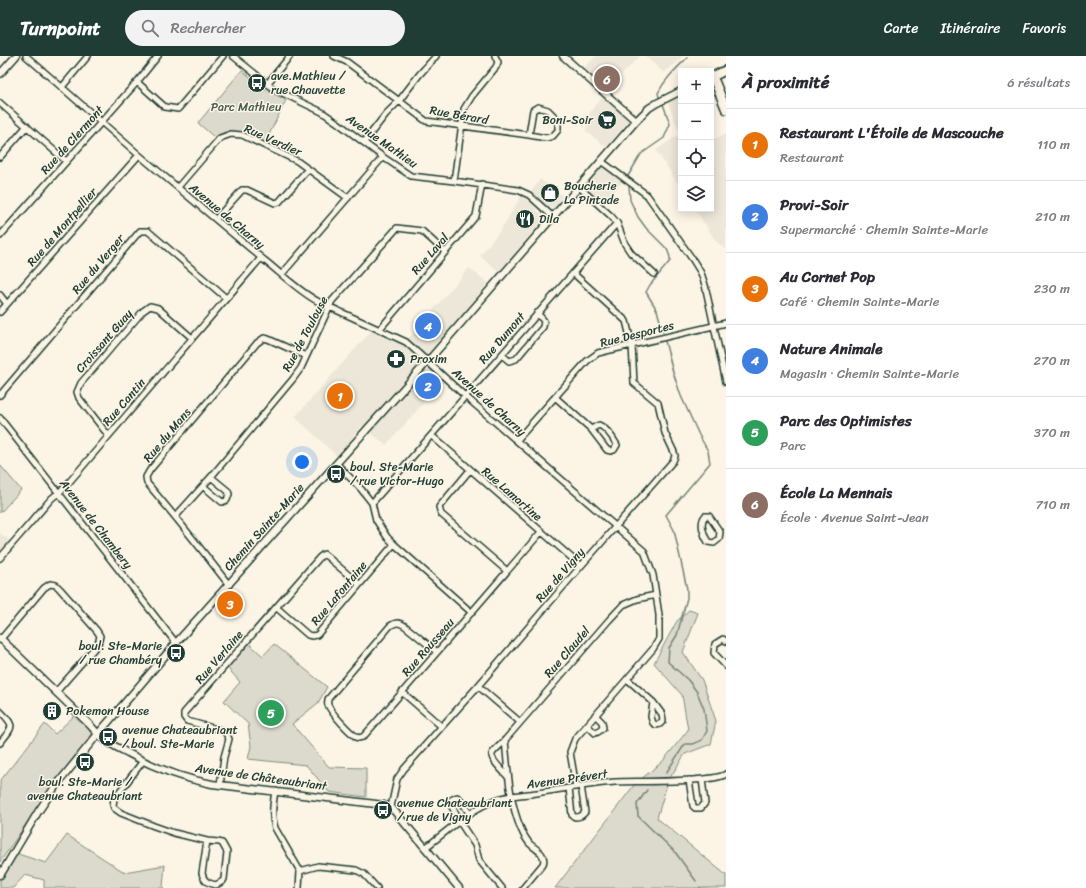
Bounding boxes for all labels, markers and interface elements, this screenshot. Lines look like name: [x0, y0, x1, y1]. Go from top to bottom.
search box: [125, 10, 405, 46]
text: Turnpoint: [20, 12, 101, 45]
text: Rechercher: [171, 15, 245, 41]
text: Carte: [884, 16, 919, 41]
text: Itinéraire: [941, 16, 1000, 41]
text: Favoris: [1022, 16, 1066, 41]
icon: search: [139, 17, 161, 39]
pin: 6: [594, 64, 620, 94]
place label: ave.Mathieu / rue Chauvette: [271, 65, 347, 101]
text: À proximité: [742, 67, 829, 97]
map controls: [678, 68, 714, 212]
button: +: [678, 68, 714, 104]
text: 6 résultats: [1007, 71, 1070, 94]
bus stop icon: ave.Mathieu / rue Chauvette: [246, 72, 268, 94]
park label: Parc Mathieu: [211, 96, 282, 118]
street label: Rue Bérard: [428, 99, 491, 131]
street label: Rue de Clermont: [35, 100, 110, 180]
button: −: [678, 104, 714, 140]
street label: Avenue Mathieu: [341, 107, 423, 174]
place label: Boni-Soir: [542, 109, 594, 131]
supermarket icon: Boni-Soir: [596, 109, 618, 131]
street label: Rue Verdier: [240, 117, 307, 163]
text: Restaurant L'Étoile de Mascouche: [780, 120, 1004, 146]
text: 1: [752, 133, 758, 156]
text: 110 m: [1037, 133, 1070, 156]
button: locate: [678, 140, 714, 176]
text: Restaurant: [780, 146, 844, 169]
place label: Boucherie La Pintade: [564, 175, 619, 211]
button: layers: [678, 176, 714, 212]
street label: Avenue de Charny: [183, 177, 271, 255]
street label: Rue de Montpellier: [21, 182, 104, 272]
shop icon: Boucherie La Pintade: [539, 182, 561, 204]
text: Provi-Soir: [780, 192, 848, 218]
text: 2: [751, 205, 759, 228]
text: 210 m: [1035, 205, 1070, 228]
restaurant icon: Dila: [514, 208, 536, 230]
place label: Dila: [539, 208, 560, 230]
text: Supermarché · Chemin Sainte-Marie: [780, 218, 988, 241]
street label: Rue du Verger: [66, 228, 131, 299]
street label: Rue Laval: [405, 228, 455, 280]
text: Au Cornet Pop: [780, 264, 875, 290]
text: 3: [751, 277, 759, 300]
text: 230 m: [1034, 277, 1070, 300]
text: Café · Chemin Sainte-Marie: [780, 290, 939, 313]
street label: Rue de Toulouse: [276, 292, 334, 376]
street label: Croissant Guay: [70, 303, 139, 378]
street label: Rue Dumont: [473, 306, 532, 369]
pin: 4: [415, 311, 441, 341]
street label: Rue Desportes: [598, 314, 677, 354]
text: Nature Animale: [780, 336, 882, 362]
pharmacy icon: Proxim: [385, 348, 407, 370]
place label: Proxim: [410, 348, 447, 370]
text: 4: [751, 349, 759, 372]
text: 270 m: [1033, 349, 1070, 372]
street label: Avenue de Charny: [446, 362, 532, 442]
text: Magasin · Chemin Sainte-Marie: [780, 362, 959, 385]
pin: 2: [415, 371, 441, 401]
street label: Rue Cantin: [97, 373, 152, 431]
pin: 1: [327, 381, 353, 411]
street label: Rue du Mans: [137, 403, 197, 467]
text: Parc des Optimistes: [780, 408, 912, 434]
text: 5: [751, 421, 759, 444]
text: 370 m: [1034, 421, 1070, 444]
text: Parc: [780, 434, 806, 457]
your location: [292, 452, 312, 472]
place label: boul. Ste-Marie / rue Victor-Hugo: [350, 456, 444, 492]
street label: Rue Lamartine: [476, 461, 548, 527]
bus stop icon: boul. Ste-Marie / rue Victor-Hugo: [325, 463, 347, 485]
street label: Avenue de Chambery: [53, 473, 139, 574]
street label: Chemin Sainte-Marie: [218, 478, 310, 576]
text: École La Mennais: [780, 480, 892, 506]
text: 6: [751, 493, 759, 516]
text: 710 m: [1035, 493, 1070, 516]
text: École · Avenue Saint-Jean: [780, 506, 929, 529]
street label: Rue de Vigny: [530, 542, 591, 608]
street label: Rue Lafontaine: [305, 556, 373, 630]
pin: 3: [217, 589, 243, 619]
street label: Rue Rousseau: [396, 612, 460, 682]
street label: Rue Claudel: [538, 621, 596, 683]
street label: Rue Verlaine: [189, 625, 249, 689]
place label: boul. Ste-Marie / rue Chambéry: [79, 635, 163, 671]
bus stop icon: boul. Ste-Marie / rue Chambéry: [165, 642, 187, 664]
pin: 5: [258, 698, 284, 728]
building icon: Pokemon House: [41, 700, 63, 722]
place label: Pokemon House: [66, 700, 149, 722]
place label: avenue Chateaubriant / boul. Ste-Marie: [122, 719, 238, 755]
bus stop icon: avenue Chateaubriant / boul. Ste-Marie: [97, 726, 119, 748]
bus stop icon: boul. Ste-Marie / avenue Chateaubriant: [74, 751, 96, 773]
street label: Avenue de Châteaubriant: [193, 757, 329, 797]
street label: Avenue Prévert: [524, 762, 610, 796]
place label: boul. Ste-Marie / avenue Chateaubriant: [27, 771, 143, 807]
place label: avenue Chateaubriant / rue de Vigny: [397, 792, 513, 828]
bus stop icon: avenue Chateaubriant / rue de Vigny: [372, 799, 394, 821]

